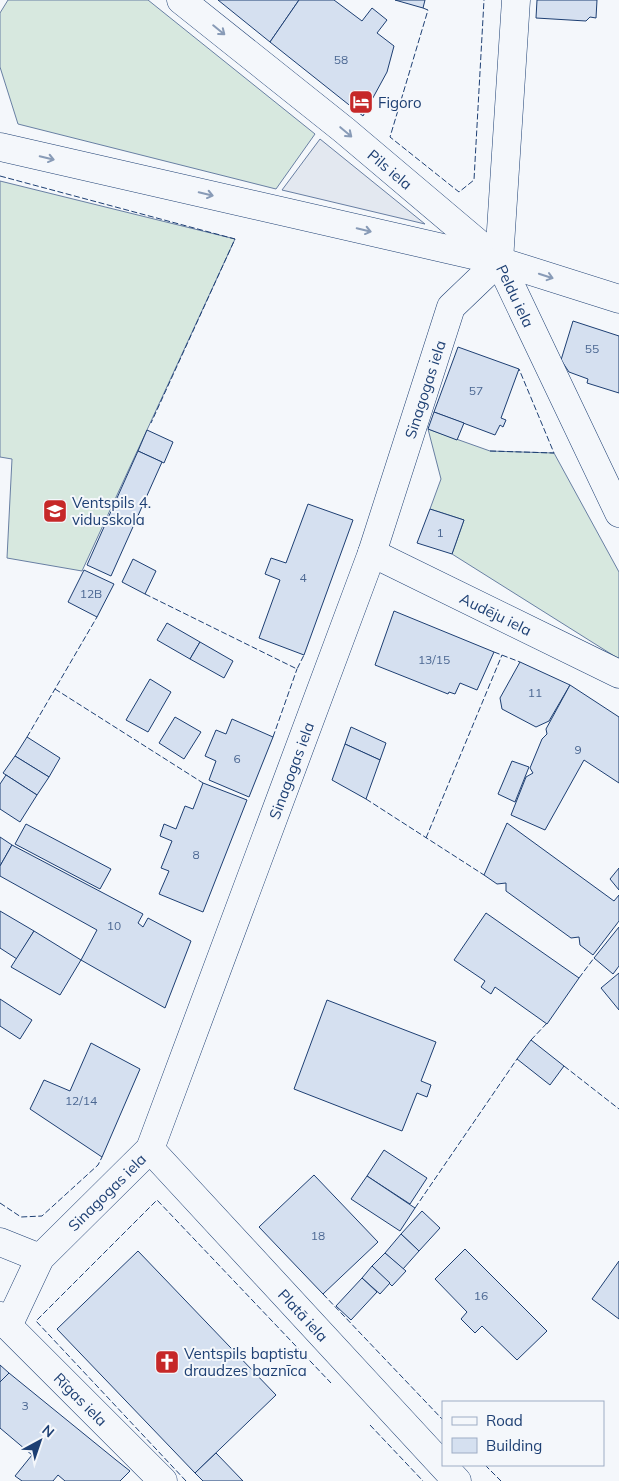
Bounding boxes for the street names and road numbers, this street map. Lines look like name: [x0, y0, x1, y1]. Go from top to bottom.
street label: Pils iela: [364, 145, 416, 193]
street label: Peldu iela: [493, 261, 539, 330]
street label: Sinagogas iela: [400, 338, 449, 441]
street label: Audēju iela: [457, 588, 535, 639]
street label: Sinagogas iela: [264, 719, 318, 822]
street label: Sinagogas iela: [64, 1149, 150, 1235]
street label: Platā iela: [274, 1285, 332, 1345]
street label: Rīgas iela: [50, 1368, 112, 1430]

